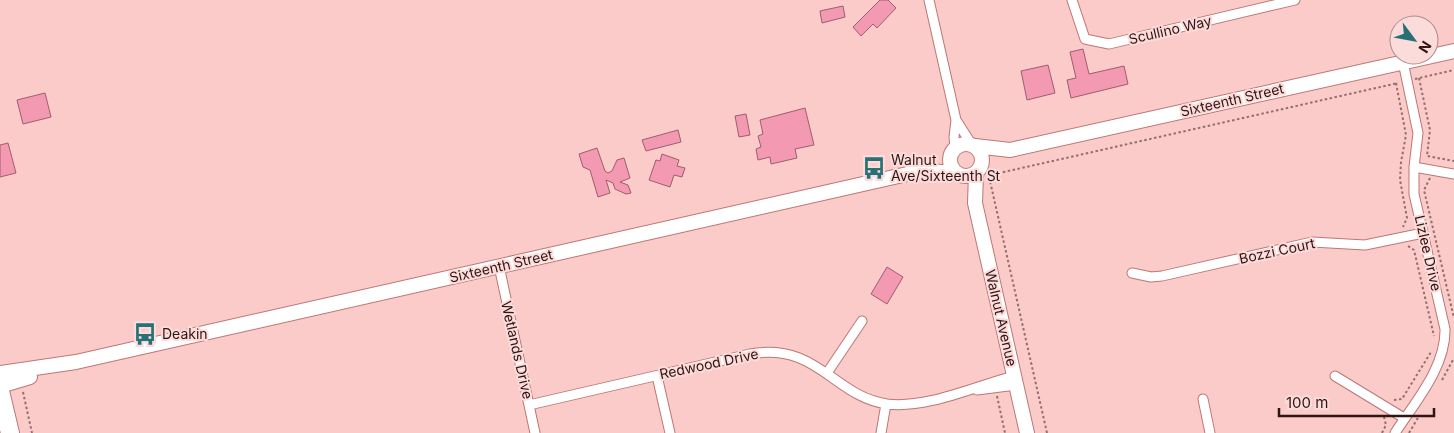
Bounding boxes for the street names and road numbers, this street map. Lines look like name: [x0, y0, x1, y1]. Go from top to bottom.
street label: Scullino Way: [1127, 12, 1213, 47]
street label: Sixteenth Street: [1179, 79, 1286, 120]
street label: Lizlee Drive: [1411, 213, 1445, 293]
street label: Bozzi Court: [1237, 234, 1317, 267]
street label: Sixteenth Street: [448, 245, 555, 286]
street label: Walnut Avenue: [982, 268, 1021, 368]
street label: Wetlands Drive: [498, 299, 537, 401]
street label: Redwood Drive: [658, 345, 760, 382]

